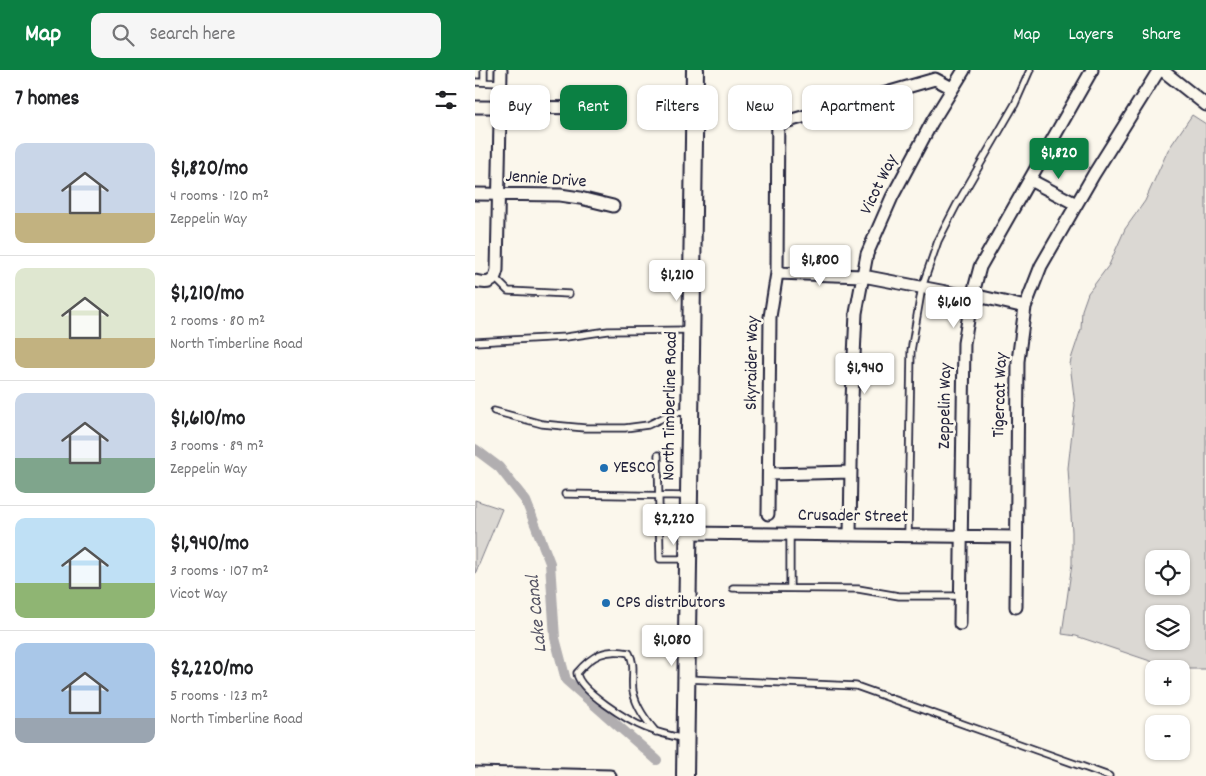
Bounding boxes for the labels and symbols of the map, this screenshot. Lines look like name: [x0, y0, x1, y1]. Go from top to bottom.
pin: $1,820: [1018, 138, 1100, 180]
street label: Vicot Way: [855, 150, 906, 219]
street label: Jennie Drive: [505, 165, 587, 195]
pin: $1,800: [779, 244, 861, 287]
pin: $1,210: [636, 260, 718, 302]
pin: $1,610: [913, 286, 995, 329]
street label: Skyraider Way: [740, 315, 766, 410]
street label: North Timberline Road: [657, 331, 685, 481]
street label: Tigercat Way: [987, 351, 1015, 438]
pin: $1,940: [824, 352, 906, 395]
street label: Zeppelin Way: [933, 362, 959, 449]
place label: YESCO: [614, 456, 656, 481]
marker: YESCO: [598, 462, 610, 474]
pin: $2,220: [633, 504, 715, 546]
street label: Crusader Street: [798, 504, 909, 530]
water label: Lake Canal: [520, 572, 555, 654]
place label: CPS distributors: [616, 591, 726, 616]
marker: CPS distributors: [600, 597, 612, 609]
pin: $1,080: [631, 624, 713, 667]

